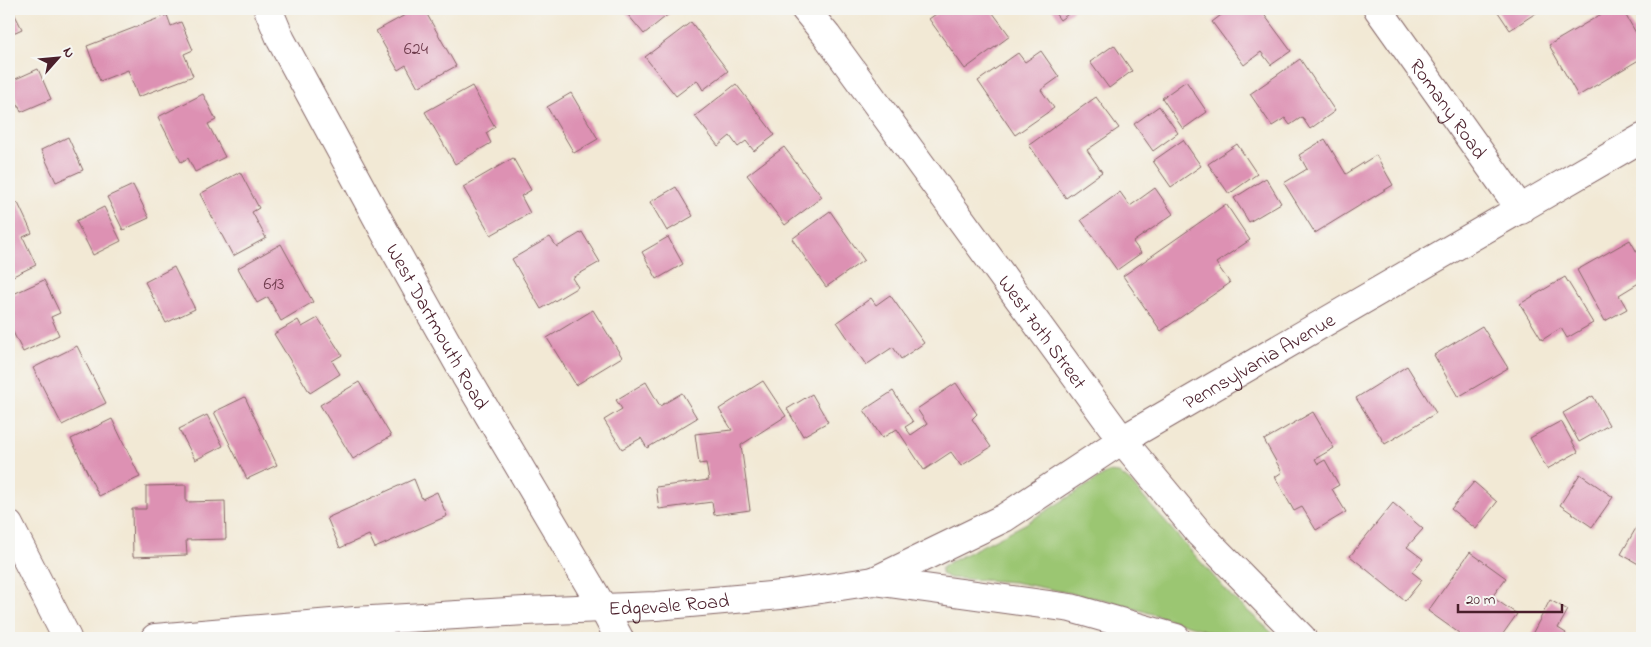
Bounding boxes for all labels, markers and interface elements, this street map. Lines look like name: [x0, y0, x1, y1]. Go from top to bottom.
north arrow: [32, 32, 82, 82]
house number: 624: [404, 37, 429, 63]
text: N: [57, 44, 80, 62]
street label: Romany Road: [1401, 54, 1493, 166]
street label: West Dartmouth Road: [377, 239, 495, 416]
street label: West 70th Street: [989, 270, 1093, 396]
house number: 613: [263, 272, 285, 298]
street label: Pennsylvania Avenue: [1179, 307, 1341, 418]
scale bar: [1458, 582, 1562, 614]
street label: Edgevale Road: [608, 588, 730, 625]
text: 20 m: [1466, 589, 1496, 611]

